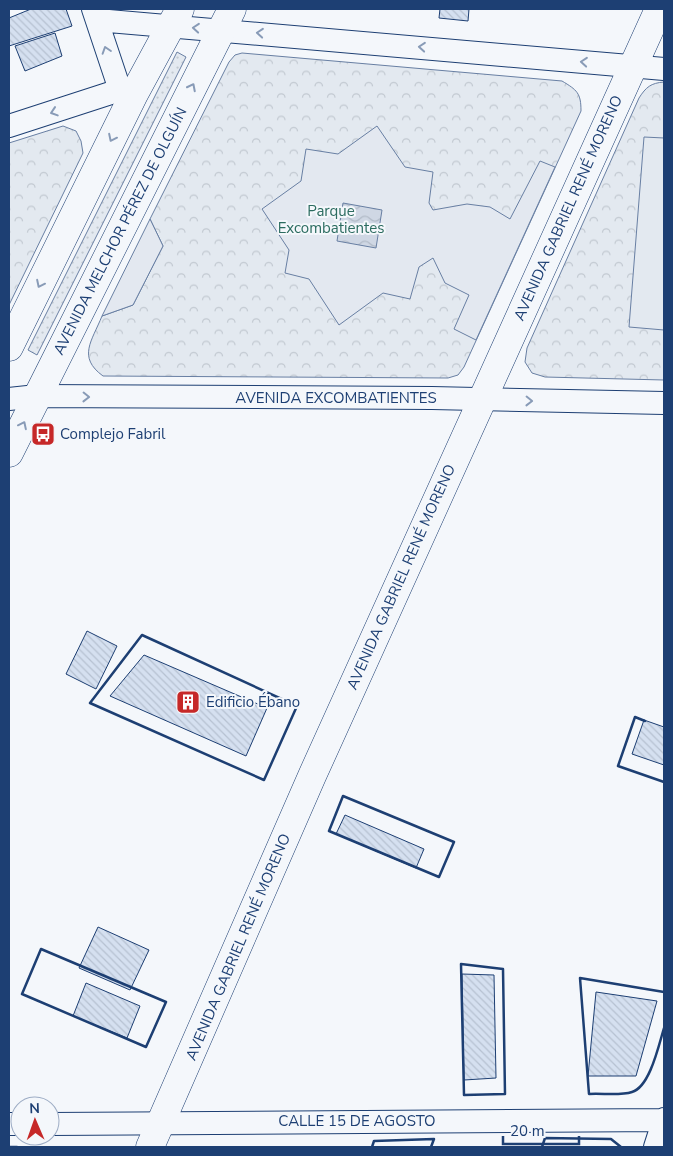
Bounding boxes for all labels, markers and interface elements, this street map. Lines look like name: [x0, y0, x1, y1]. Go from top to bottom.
one-way arrow: [191, 23, 199, 34]
one-way arrow: [256, 28, 264, 39]
one-way arrow: [418, 42, 426, 53]
one-way arrow: [102, 46, 112, 54]
one-way arrow: [580, 56, 588, 67]
one-way arrow: [186, 83, 196, 92]
street label: AVENIDA GABRIEL RENÉ MORENO: [509, 92, 627, 324]
street label: AVENIDA MELCHOR PÉREZ DE OLGUÍN: [49, 104, 191, 358]
one-way arrow: [50, 106, 58, 116]
one-way arrow: [108, 133, 118, 142]
park label: Parque Excombatientes: [278, 201, 384, 238]
one-way arrow: [36, 278, 46, 287]
street label: AVENIDA EXCOMBATIENTES: [235, 388, 437, 408]
one-way arrow: [82, 392, 90, 402]
one-way arrow: [525, 395, 533, 406]
one-way arrow: [17, 421, 27, 430]
bus stop icon: Complejo Fabril: [30, 421, 56, 447]
place label: Complejo Fabril: [60, 424, 166, 444]
street label: AVENIDA GABRIEL RENÉ MORENO: [342, 461, 460, 693]
building icon: Edificio Ébano: [175, 689, 201, 715]
place label: Edificio Ébano: [206, 692, 300, 712]
street label: AVENIDA GABRIEL RENÉ MORENO: [181, 830, 295, 1064]
north arrow: [10, 1096, 60, 1146]
text: N: [29, 1099, 40, 1118]
street label: CALLE 15 DE AGOSTO: [278, 1111, 436, 1131]
scale bar: [503, 1114, 579, 1146]
text: 20 m: [510, 1121, 545, 1141]

